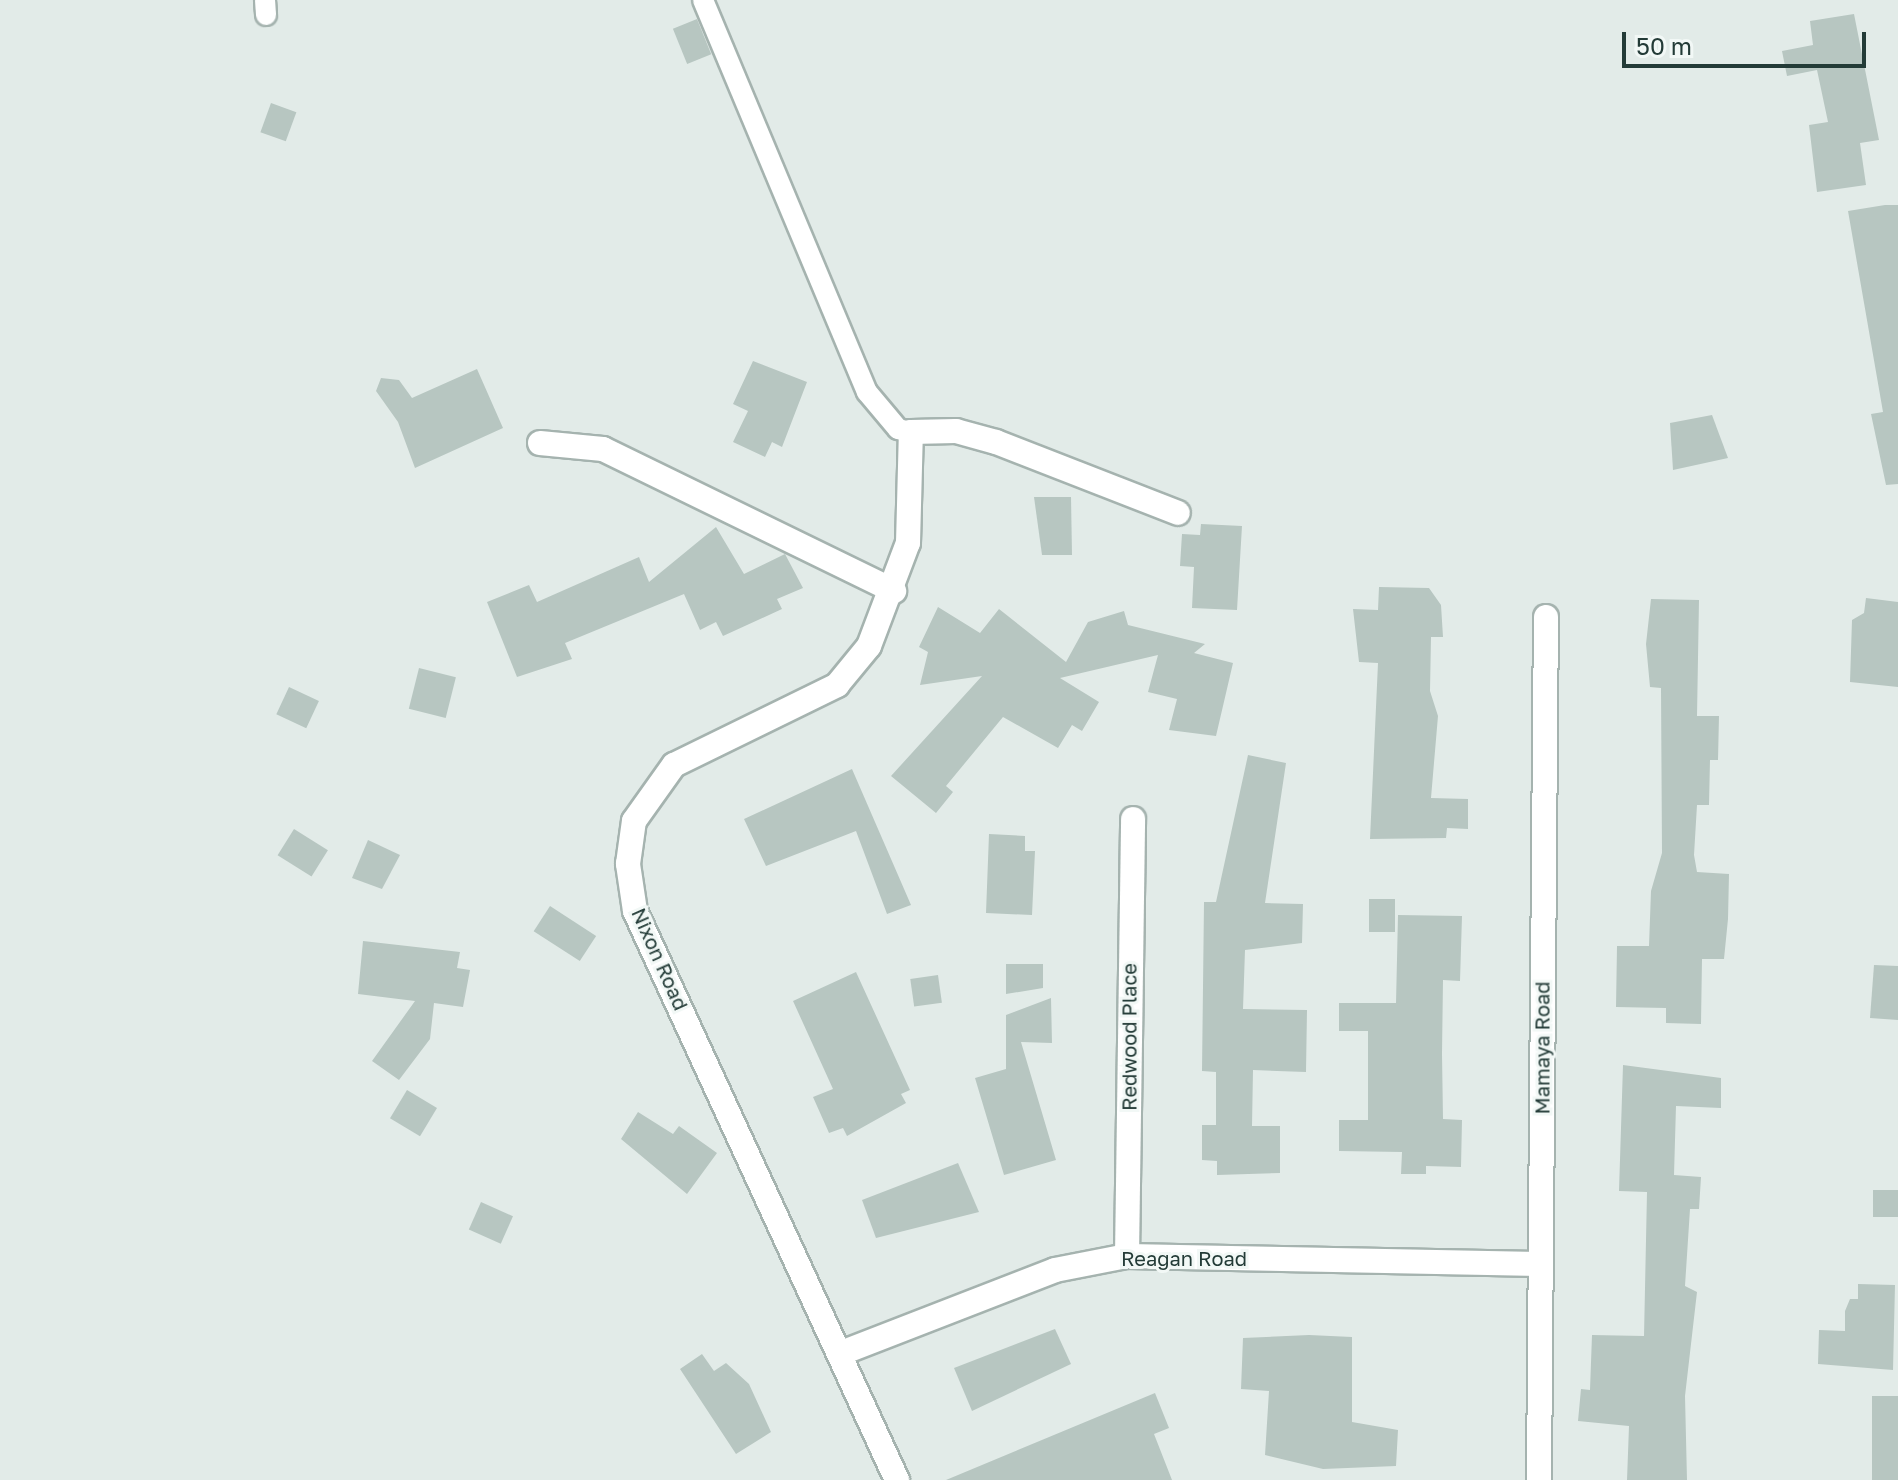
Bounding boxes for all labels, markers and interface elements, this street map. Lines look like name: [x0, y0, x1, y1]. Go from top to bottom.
scale bar: [1626, 16, 1870, 66]
text: 50 m: [1636, 31, 1692, 60]
street label: Nixon Road: [627, 904, 693, 1014]
street label: Redwood Place: [1117, 963, 1141, 1111]
street label: Mamaya Road: [1530, 982, 1554, 1114]
street label: Reagan Road: [1121, 1246, 1247, 1270]

